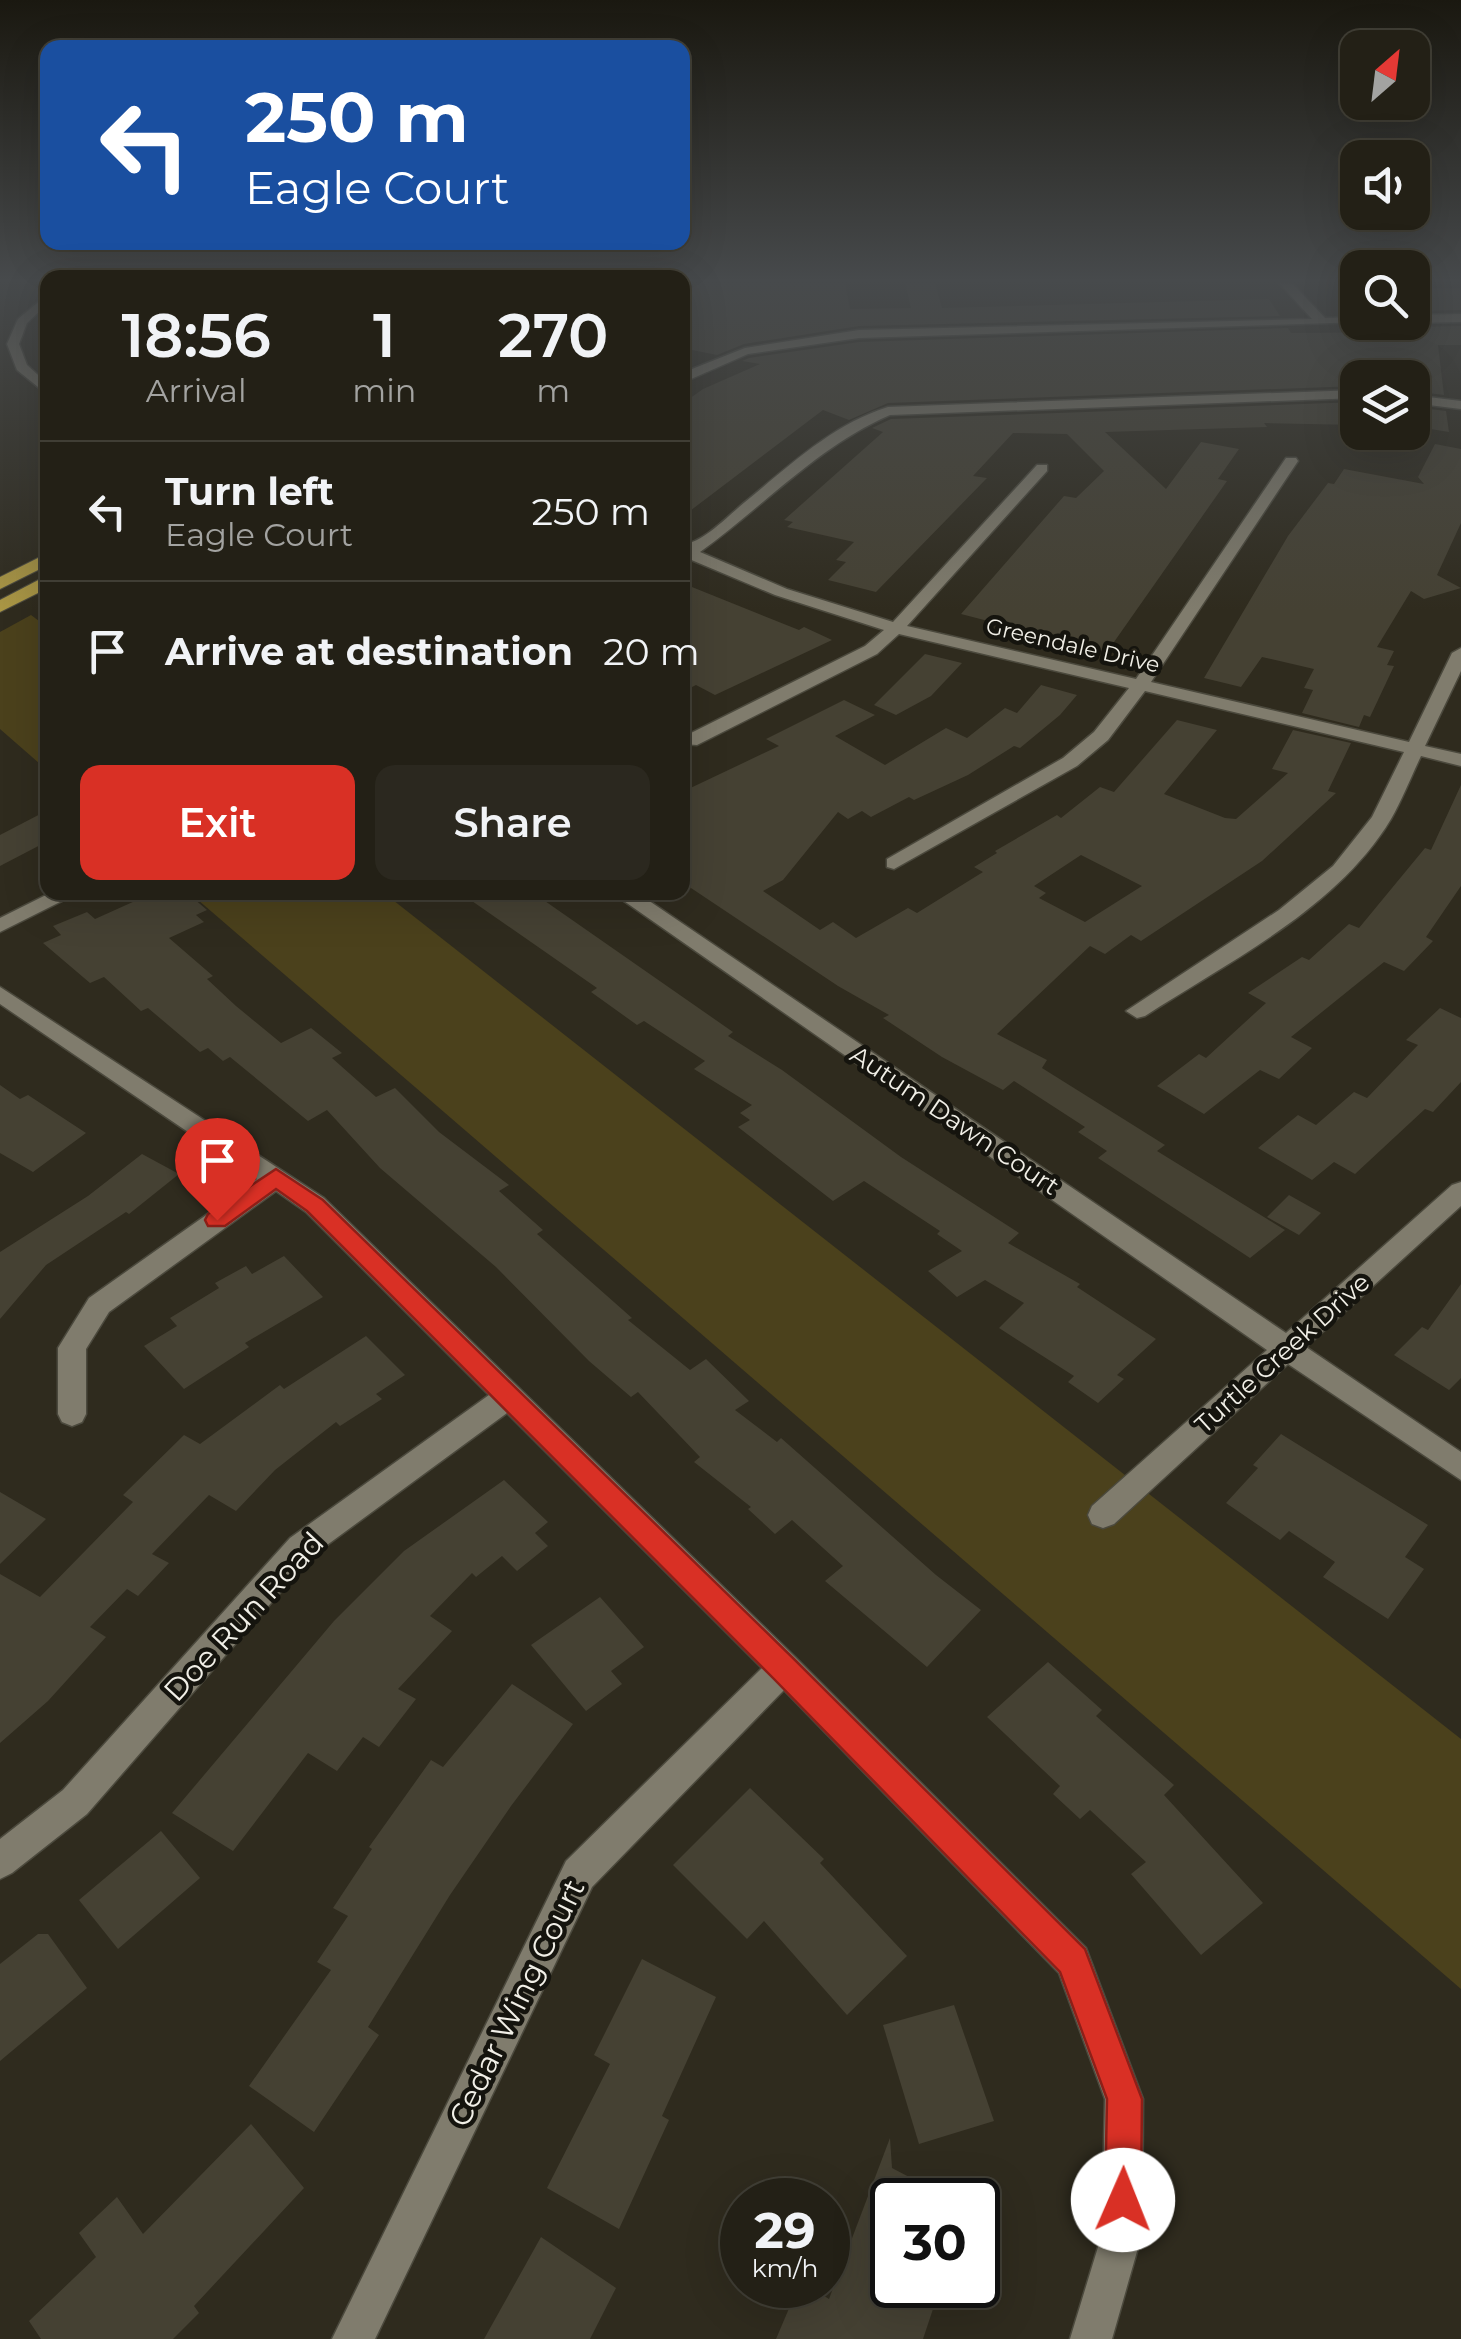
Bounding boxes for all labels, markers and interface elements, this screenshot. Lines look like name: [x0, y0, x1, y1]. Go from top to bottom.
north arrow: [1340, 30, 1430, 120]
map controls: [1340, 30, 1430, 450]
text: 250 m: [245, 74, 469, 160]
icon: left: [80, 80, 210, 210]
button: sound: [1340, 140, 1430, 230]
text: Eagle Court: [245, 160, 510, 215]
button: search: [1340, 250, 1430, 340]
text: 18:56: [121, 299, 271, 372]
text: 1: [373, 299, 396, 372]
text: 270: [498, 299, 608, 372]
button: layers: [1340, 360, 1430, 450]
text: Arrival: [146, 371, 247, 410]
text: min: [352, 371, 416, 410]
text: m: [536, 371, 570, 410]
text: Turn left: [165, 468, 334, 515]
icon: left: [80, 484, 135, 539]
text: 250 m: [531, 488, 650, 535]
text: Eagle Court: [165, 515, 353, 554]
street label: Greendale Drive: [983, 612, 1162, 679]
icon: arrive: [80, 624, 135, 679]
text: Arrive at destination: [165, 628, 573, 675]
text: 20 m: [603, 628, 700, 675]
button: Exit: [80, 765, 355, 880]
button: Share: [375, 765, 650, 880]
street label: Autum Dawn Court: [845, 1039, 1065, 1201]
pin: [175, 1118, 260, 1221]
icon: arrive: [190, 1133, 245, 1188]
street label: Turtle Creek Drive: [1189, 1267, 1375, 1439]
street label: Doe Run Road: [156, 1524, 332, 1709]
street label: Cedar Wing Court: [441, 1873, 592, 2132]
position arrow: [1071, 2148, 1175, 2252]
speed limit sign: 30: [870, 2178, 1000, 2308]
text: 29: [754, 2200, 816, 2261]
text: km/h: [752, 2253, 818, 2283]

